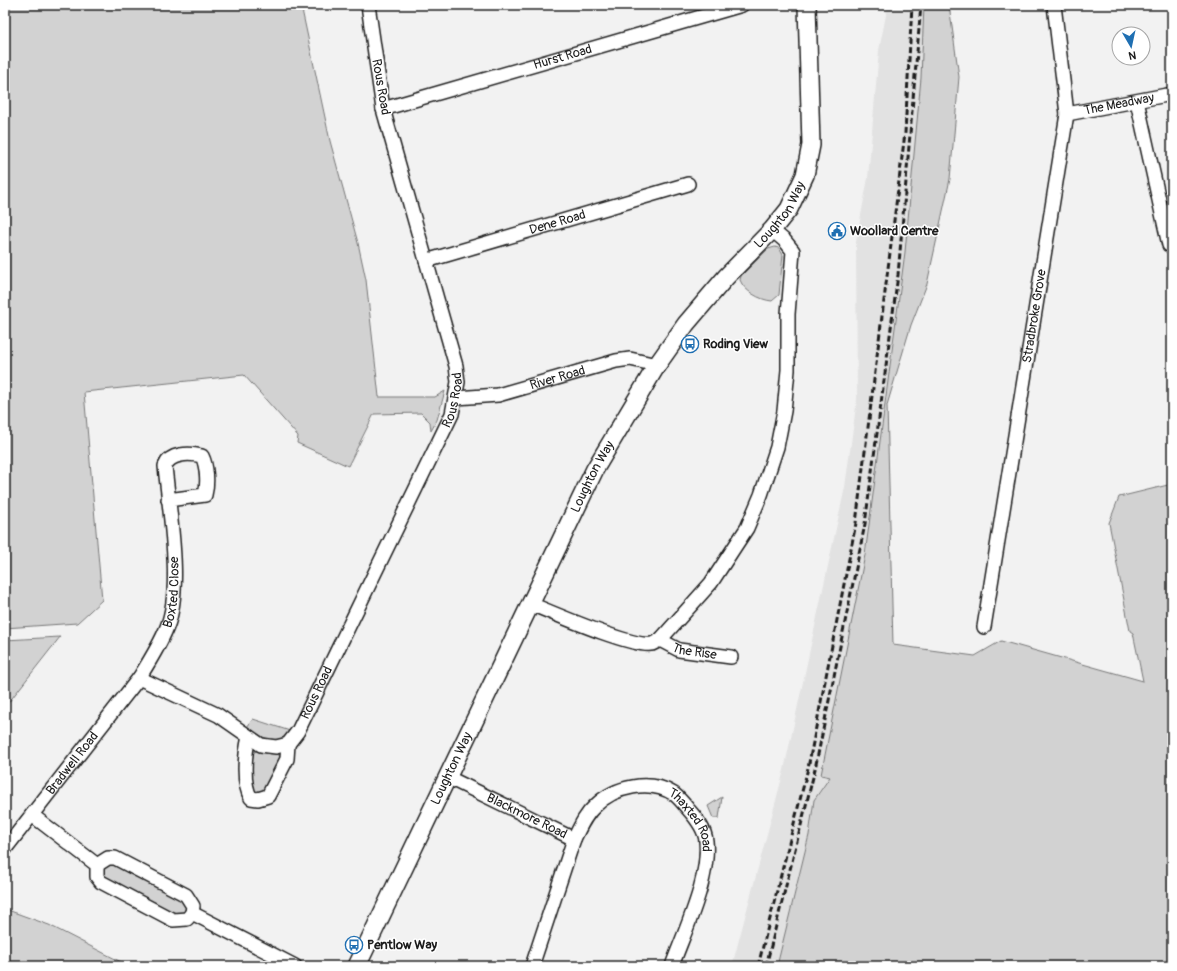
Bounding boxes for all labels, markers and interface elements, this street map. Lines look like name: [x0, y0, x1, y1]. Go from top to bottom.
north arrow: [1111, 26, 1151, 66]
street label: Hurst Road: [531, 41, 594, 73]
text: N: [1127, 48, 1137, 62]
street label: Rous Road: [368, 58, 394, 116]
street label: The Meadway: [1083, 89, 1156, 119]
street label: Loughton Way: [751, 179, 809, 251]
street label: Dene Road: [527, 207, 587, 238]
public building icon: Woollard Centre: [827, 221, 847, 241]
place label: Woollard Centre: [850, 223, 939, 239]
street label: Stradbroke Grove: [1019, 267, 1050, 364]
bus stop icon: Roding View: [680, 334, 700, 354]
place label: Roding View: [703, 336, 768, 352]
street label: River Road: [528, 362, 587, 393]
street label: Rous Road: [439, 371, 466, 430]
street label: Loughton Way: [567, 438, 618, 515]
street label: Boxted Close: [159, 556, 183, 630]
street label: The Rise: [669, 640, 718, 663]
street label: Rous Road: [297, 664, 336, 722]
street label: Bradwell Road: [43, 729, 102, 798]
street label: Loughton Way: [427, 729, 476, 807]
street label: Thaxted Road: [666, 785, 714, 852]
street label: Blackmore Road: [484, 790, 570, 842]
bus stop icon: Pentlow Way: [344, 935, 364, 955]
place label: Pentlow Way: [367, 937, 437, 953]

